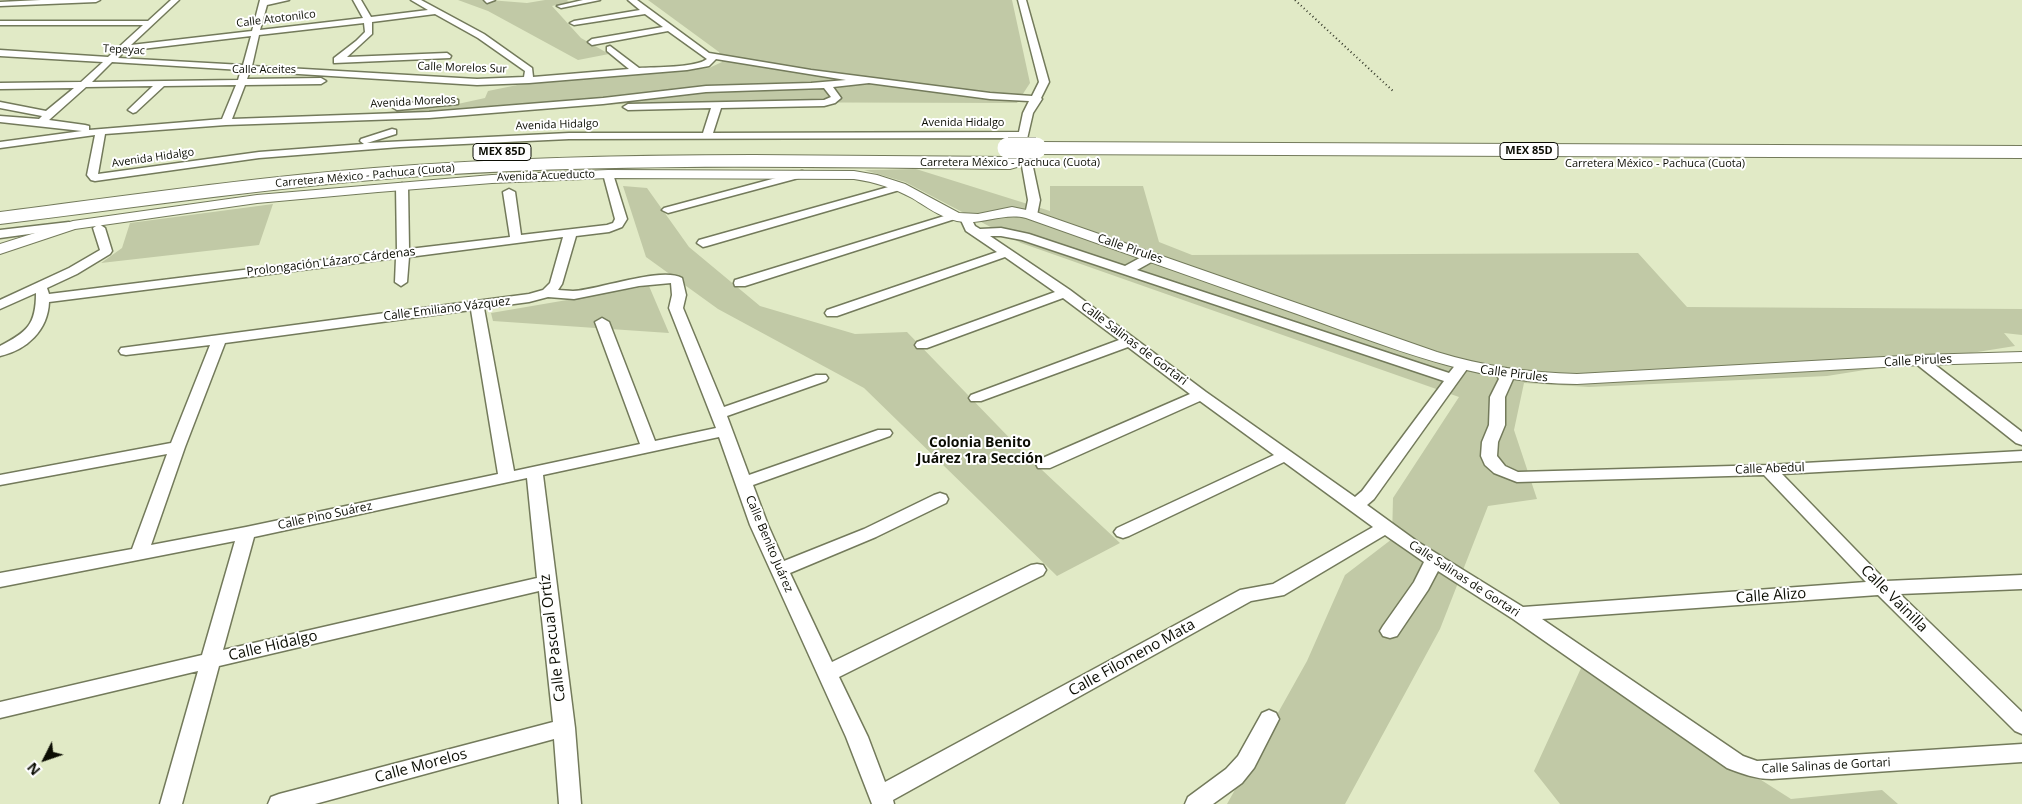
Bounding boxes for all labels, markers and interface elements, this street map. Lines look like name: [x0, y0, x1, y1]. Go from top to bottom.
street label: Calle Atotonilco: [236, 8, 316, 30]
street label: Tepeyac: [103, 42, 145, 58]
street label: Calle Morelos Sur: [417, 60, 507, 76]
street label: Calle Aceites: [232, 63, 296, 77]
street label: Avenida Morelos: [370, 93, 456, 111]
street label: Avenida Hidalgo: [922, 116, 1004, 130]
street label: Avenida Hidalgo: [515, 117, 599, 133]
road number: MEX 85D: [1500, 142, 1558, 160]
road number: MEX 85D: [473, 144, 531, 160]
street label: Avenida Hidalgo: [111, 146, 195, 170]
street label: Carretera México - Pachuca (Cuota): [920, 156, 1100, 170]
street label: Carretera México - Pachuca (Cuota): [1565, 157, 1745, 171]
street label: Carretera México - Pachuca (Cuota): [275, 162, 455, 190]
street label: Avenida Acueducto: [497, 168, 595, 184]
street label: Calle Pirules: [1095, 231, 1165, 267]
street label: Prolongación Lázaro Cárdenas: [246, 244, 416, 280]
street label: Calle Emiliano Vázquez: [383, 294, 511, 324]
street label: Calle Salinas de Gortari: [1078, 299, 1190, 389]
street label: Calle Pirules: [1884, 352, 1952, 370]
street label: Calle Pirules: [1479, 363, 1549, 385]
district label: Colonia Benito Juárez 1ra Sección: [917, 435, 1043, 468]
street label: Calle Abedul: [1735, 461, 1805, 477]
street label: Calle Benito Juárez: [742, 493, 796, 595]
street label: Calle Pino Suárez: [277, 499, 373, 533]
street label: Calle Salinas de Gortari: [1406, 538, 1522, 620]
street label: Calle Vainilla: [1857, 562, 1931, 636]
street label: Calle Pascual Ortíz: [536, 573, 570, 703]
street label: Calle Alizo: [1735, 585, 1807, 607]
street label: Calle Filomeno Mata: [1066, 616, 1198, 700]
street label: Calle Hidalgo: [227, 627, 319, 665]
north arrow: [20, 734, 70, 784]
street label: Calle Morelos: [373, 745, 469, 787]
street label: Calle Salinas de Gortari: [1761, 755, 1891, 777]
text: N: [22, 759, 44, 780]

